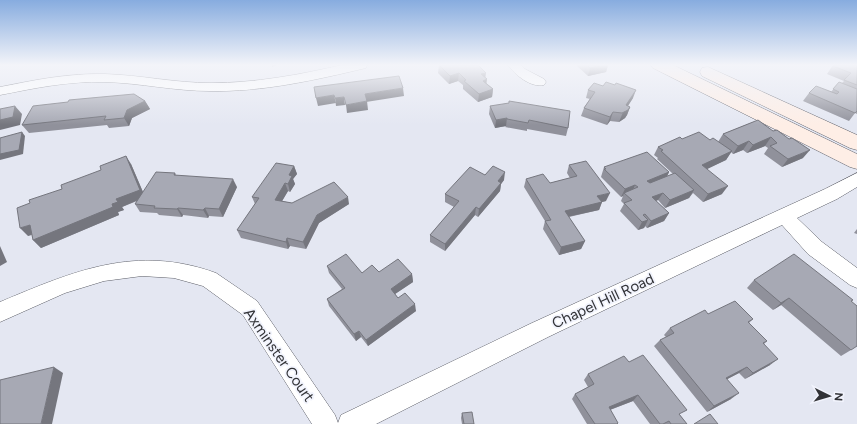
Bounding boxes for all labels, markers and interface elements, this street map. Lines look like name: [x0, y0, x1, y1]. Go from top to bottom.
street label: Chapel Hill Road: [549, 269, 657, 333]
street label: Axminster Court: [240, 305, 318, 406]
north arrow: [809, 376, 849, 416]
text: N: [832, 392, 845, 402]

